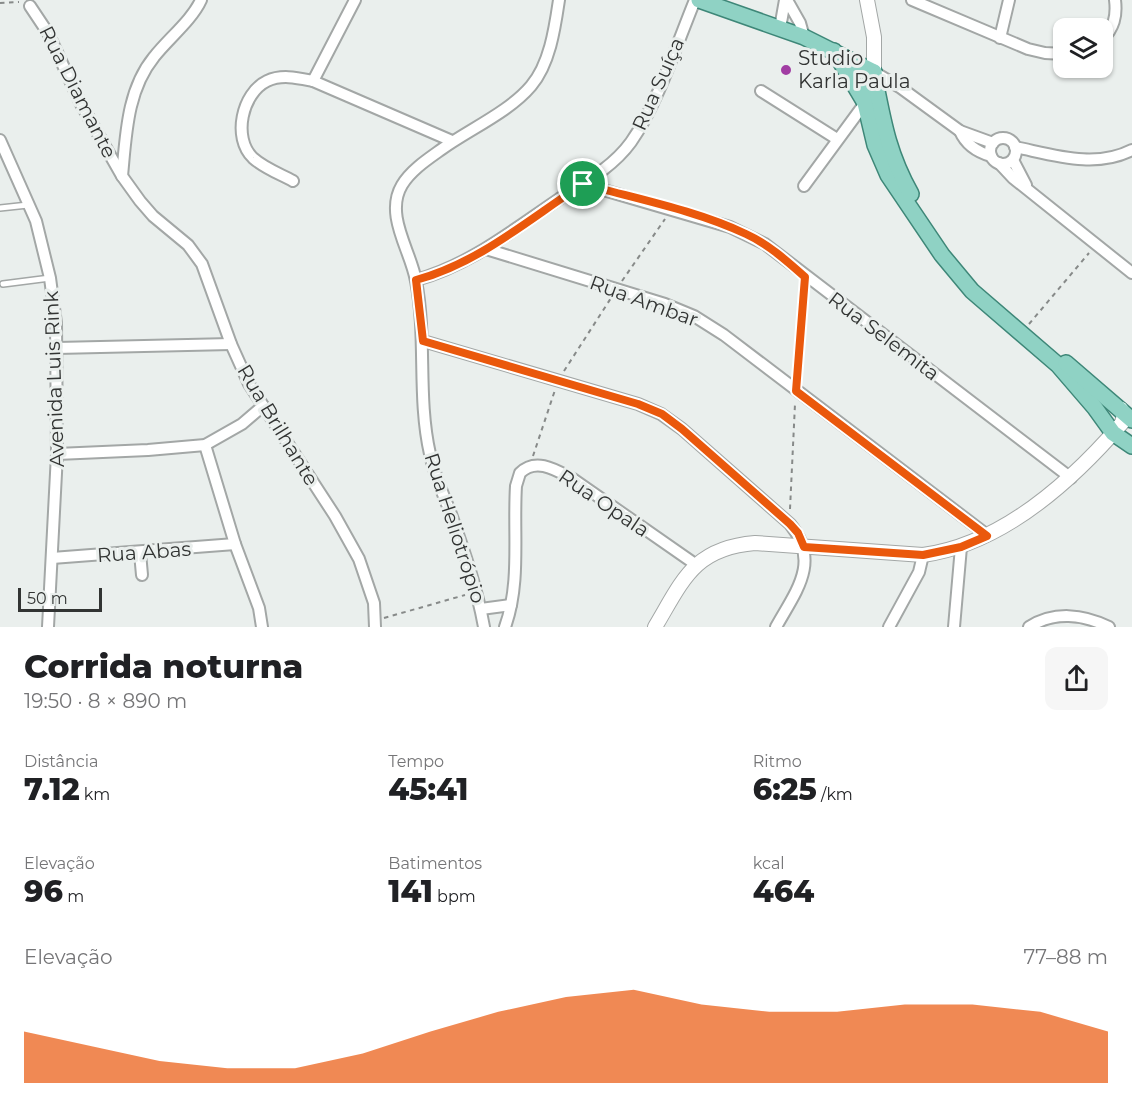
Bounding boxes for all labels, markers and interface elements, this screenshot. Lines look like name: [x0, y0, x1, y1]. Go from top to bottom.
map controls: [1053, 18, 1113, 78]
button: layers: [1053, 18, 1113, 78]
street label: Rua Diamante: [34, 22, 122, 162]
street label: Rua Suíça: [627, 34, 689, 134]
place label: Studio Karla Paula: [798, 46, 911, 93]
marker: Studio Karla Paula: [779, 63, 793, 77]
pin: [557, 158, 608, 209]
icon: arrive: [566, 167, 599, 200]
street label: Rua Ambar: [586, 270, 702, 332]
street label: Rua Selemita: [824, 286, 944, 386]
street label: Avenida Luis Rink: [39, 290, 69, 468]
street label: Rua Brilhante: [232, 360, 324, 490]
street label: Rua Heliotrópio: [419, 450, 491, 606]
street label: Rua Opala: [554, 464, 654, 542]
street label: Rua Abas: [96, 537, 192, 567]
scale bar: [18, 585, 102, 612]
text: 50 m: [27, 589, 68, 608]
text: Corrida noturna: [24, 646, 303, 686]
button: share: [1045, 647, 1108, 710]
text: 19:50 · 8 × 890 m: [24, 689, 187, 713]
text: Distância: [24, 752, 98, 771]
text: Tempo: [388, 752, 444, 771]
text: Ritmo: [753, 752, 802, 771]
text: 7.12: [24, 771, 80, 808]
text: 45:41: [388, 771, 468, 808]
text: 6:25: [753, 771, 817, 808]
text: km: [80, 785, 110, 804]
text: /km: [817, 785, 853, 804]
text: Elevação: [24, 854, 95, 873]
text: Batimentos: [388, 854, 482, 873]
text: kcal: [753, 854, 785, 873]
text: 96: [24, 873, 63, 910]
text: 141: [388, 873, 433, 910]
text: 464: [753, 873, 814, 910]
text: m: [63, 887, 84, 906]
text: bpm: [433, 887, 476, 906]
text: Elevação: [24, 945, 113, 969]
text: 77–88 m: [1023, 945, 1108, 969]

